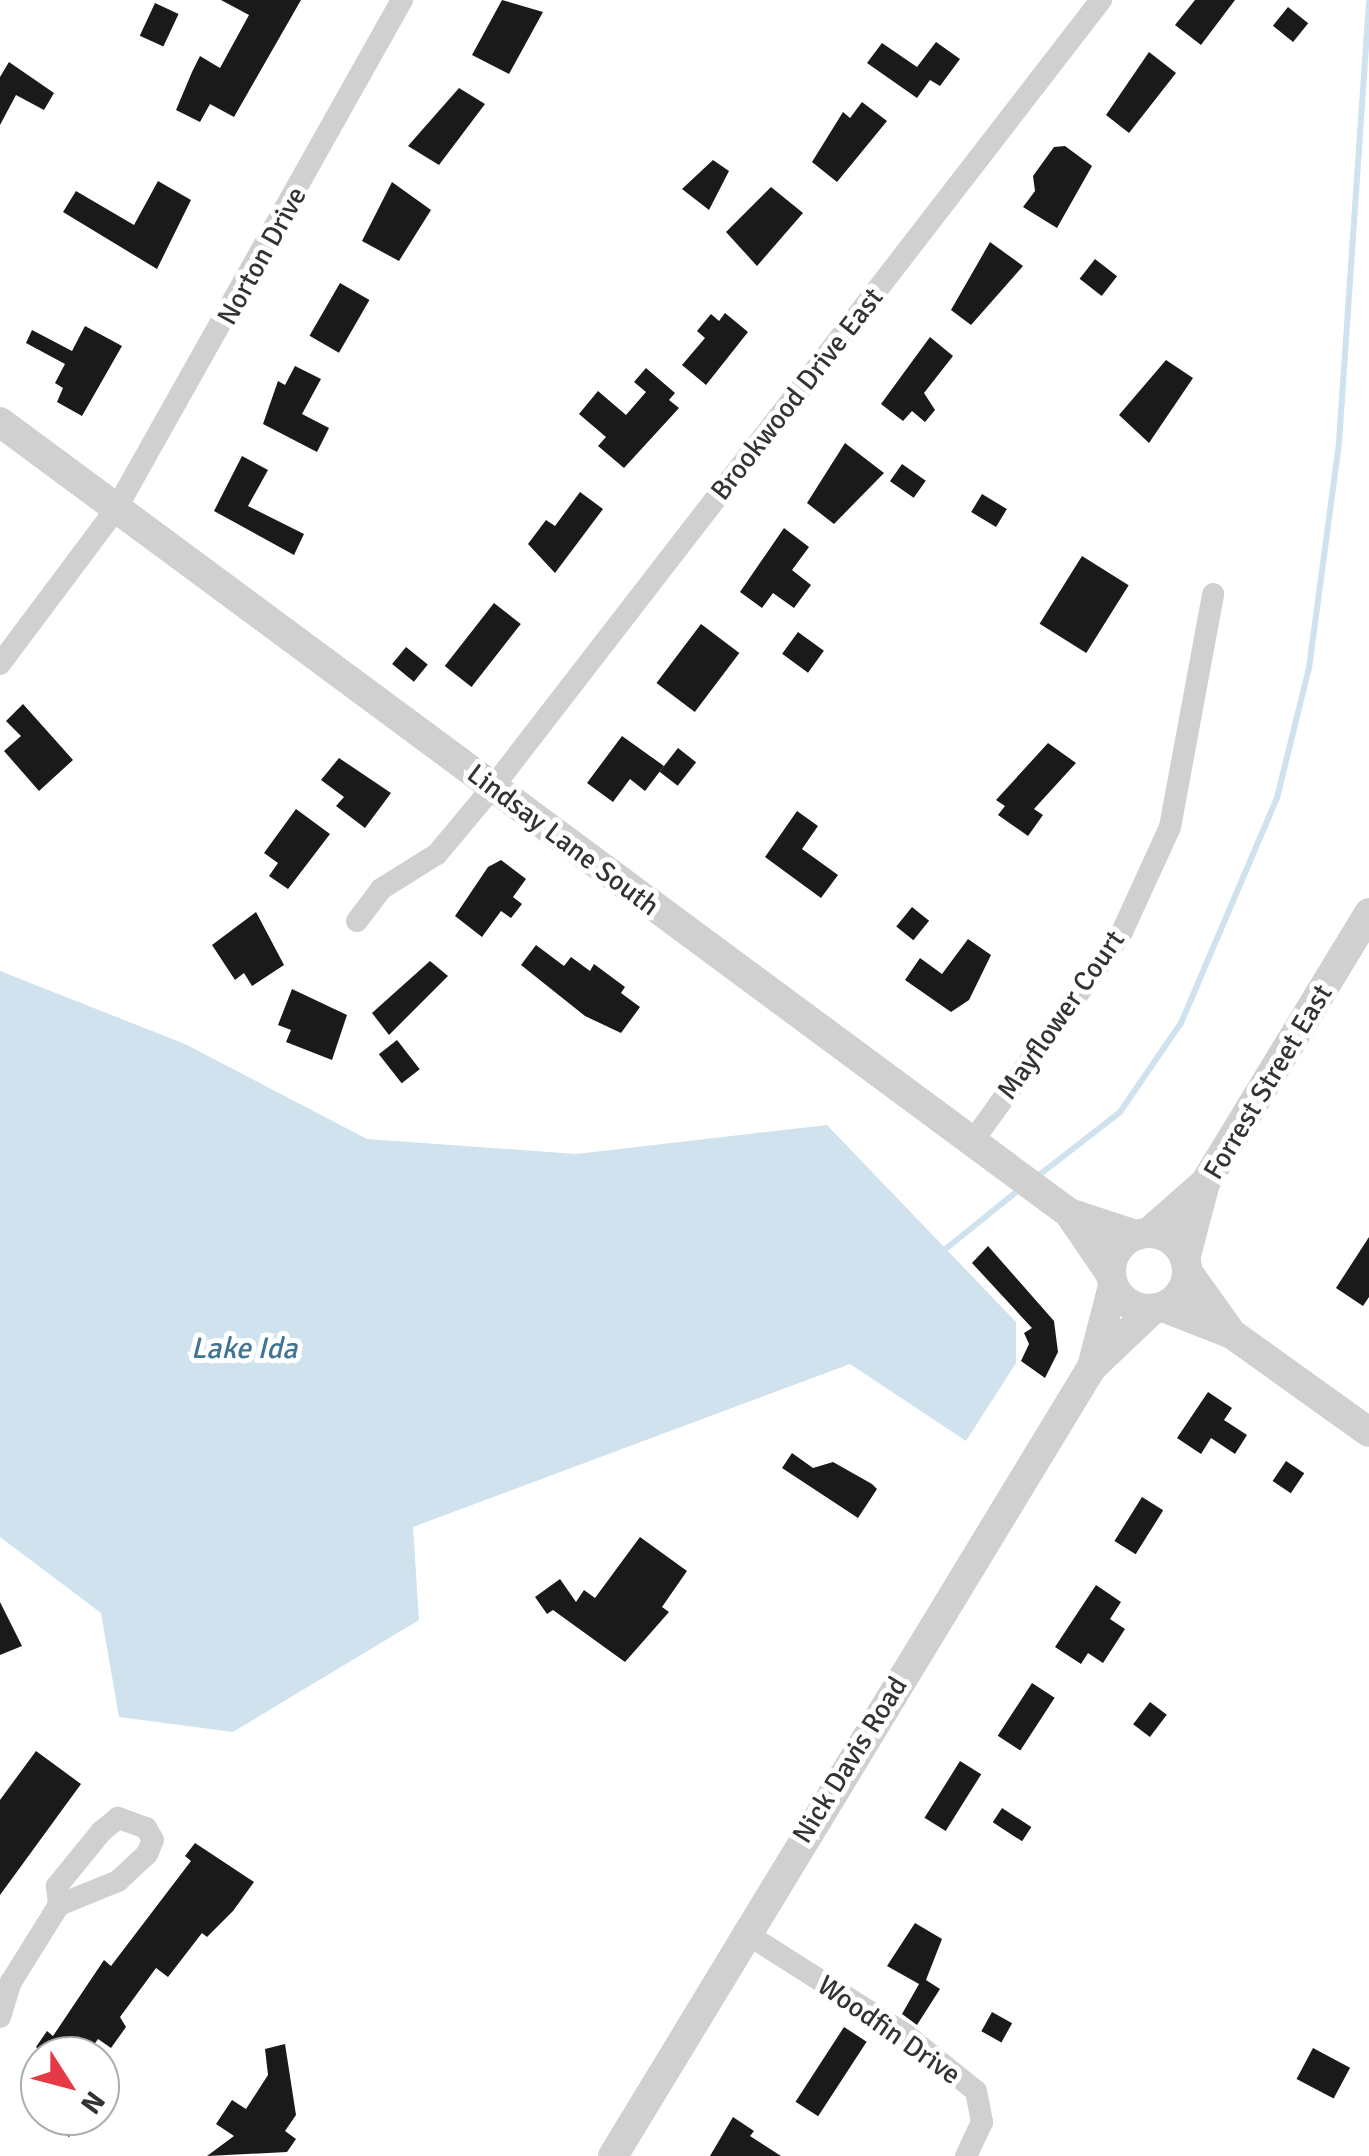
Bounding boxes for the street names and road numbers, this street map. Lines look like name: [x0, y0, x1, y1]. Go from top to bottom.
street label: Norton Drive: [210, 181, 314, 331]
street label: Brookwood Drive East: [704, 281, 890, 507]
street label: Lindsay Lane South: [460, 757, 666, 923]
street label: Mayflower Court: [990, 924, 1132, 1106]
street label: Forrest Street East: [1197, 978, 1339, 1186]
street label: Nick Davis Road: [785, 1671, 915, 1849]
street label: Woodfin Drive: [811, 1968, 967, 2092]

